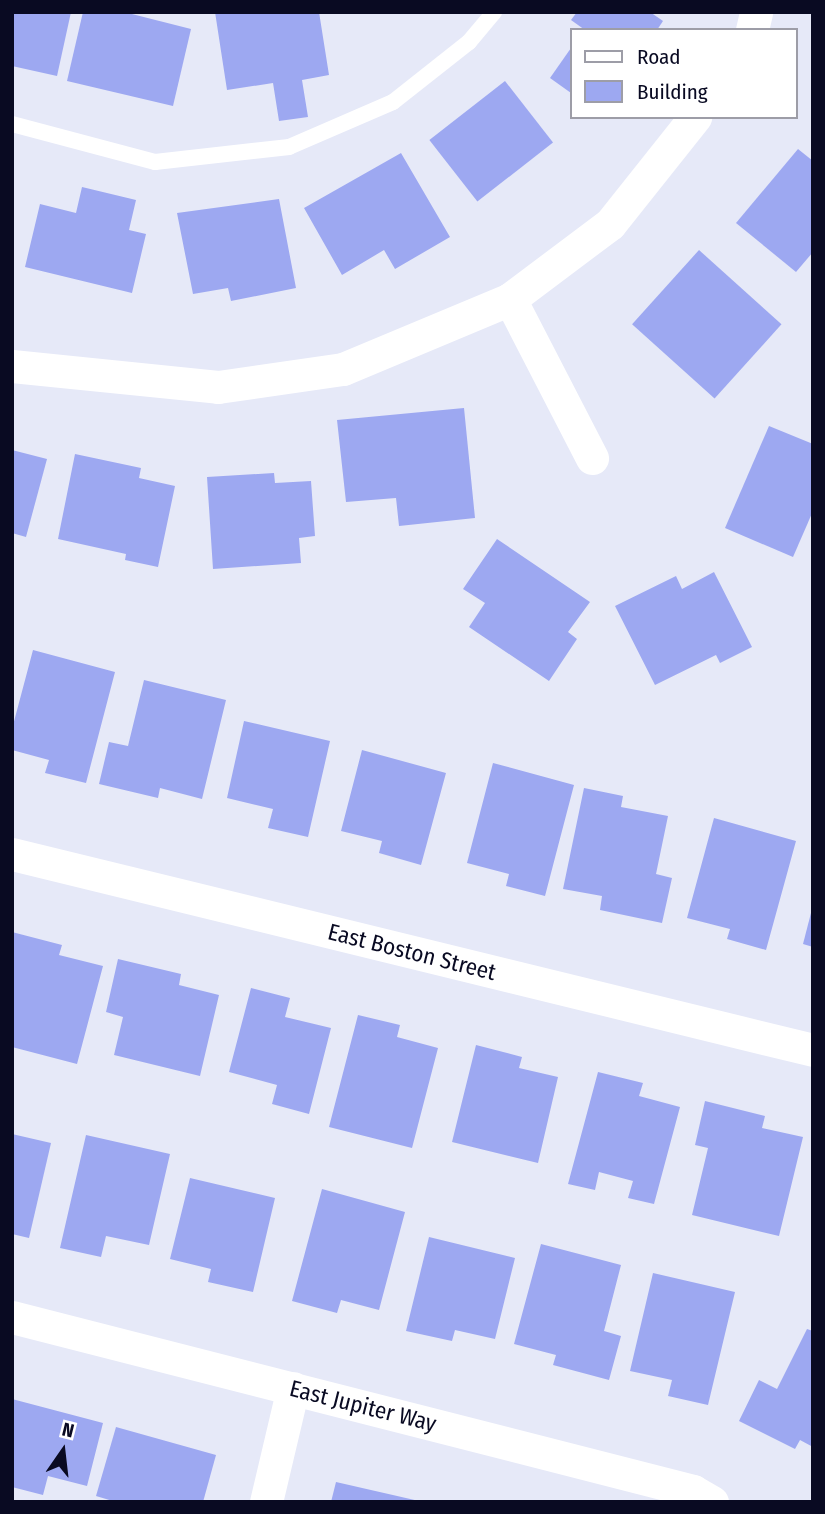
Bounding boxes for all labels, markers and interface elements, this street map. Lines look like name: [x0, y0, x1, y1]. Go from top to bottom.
legend: [570, 28, 797, 119]
text: Road: [637, 44, 681, 70]
text: Building: [637, 79, 708, 105]
street label: East Boston Street: [325, 918, 499, 986]
street label: East Jupiter Way: [287, 1374, 439, 1438]
north arrow: [28, 1416, 98, 1486]
text: N: [60, 1418, 77, 1443]

